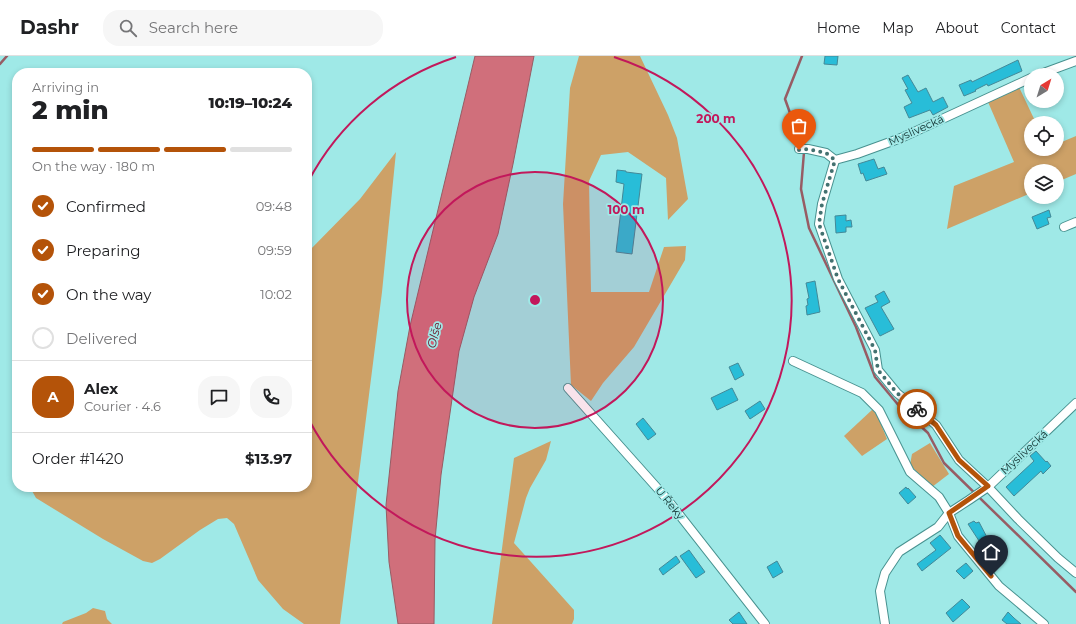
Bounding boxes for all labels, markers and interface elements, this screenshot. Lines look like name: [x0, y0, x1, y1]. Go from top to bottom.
search box: [103, 10, 383, 46]
text: Dashr: [20, 16, 79, 39]
icon: search: [117, 17, 139, 39]
text: Search here: [149, 18, 238, 37]
text: Home: [817, 19, 860, 37]
text: Map: [882, 19, 913, 37]
text: About: [935, 19, 979, 37]
text: Contact: [1001, 19, 1056, 37]
north arrow: [1024, 68, 1064, 108]
map controls: [1024, 68, 1064, 204]
text: Arriving in: [32, 79, 99, 95]
text: 10:19–10:24: [208, 93, 292, 112]
text: 2 min: [32, 94, 109, 126]
pin: [782, 109, 816, 150]
text: 200 m: [696, 111, 736, 126]
street label: Myslivecká: [886, 112, 946, 148]
icon: bag: [788, 115, 810, 137]
button: locate: [1024, 116, 1064, 156]
text: On the way · 180 m: [32, 158, 155, 174]
button: layers: [1024, 164, 1064, 204]
icon: check: [32, 195, 54, 217]
text: Confirmed: [66, 197, 146, 216]
text: 09:48: [256, 198, 292, 214]
text: 100 m: [608, 202, 644, 217]
icon: check: [32, 239, 54, 261]
text: Preparing: [66, 241, 141, 260]
text: 09:59: [257, 242, 292, 258]
icon: check: [32, 283, 54, 305]
text: On the way: [66, 285, 151, 304]
text: 10:02: [260, 286, 292, 302]
centre of rings: [528, 293, 542, 307]
water label: Olše: [423, 320, 445, 350]
text: Delivered: [66, 329, 138, 348]
button: chat: [198, 376, 240, 418]
button: phone: [250, 376, 292, 418]
text: Alex: [84, 379, 118, 398]
text: A: [47, 387, 59, 406]
courier: [897, 389, 937, 429]
text: Courier · 4.6: [84, 398, 161, 414]
icon: bike: [906, 398, 928, 420]
street label: Myslivecká: [998, 427, 1050, 477]
text: Order #1420: [32, 449, 124, 468]
text: $13.97: [245, 449, 292, 468]
street label: U Řeky: [652, 484, 688, 522]
pin: [974, 535, 1008, 576]
icon: home: [980, 541, 1002, 563]

